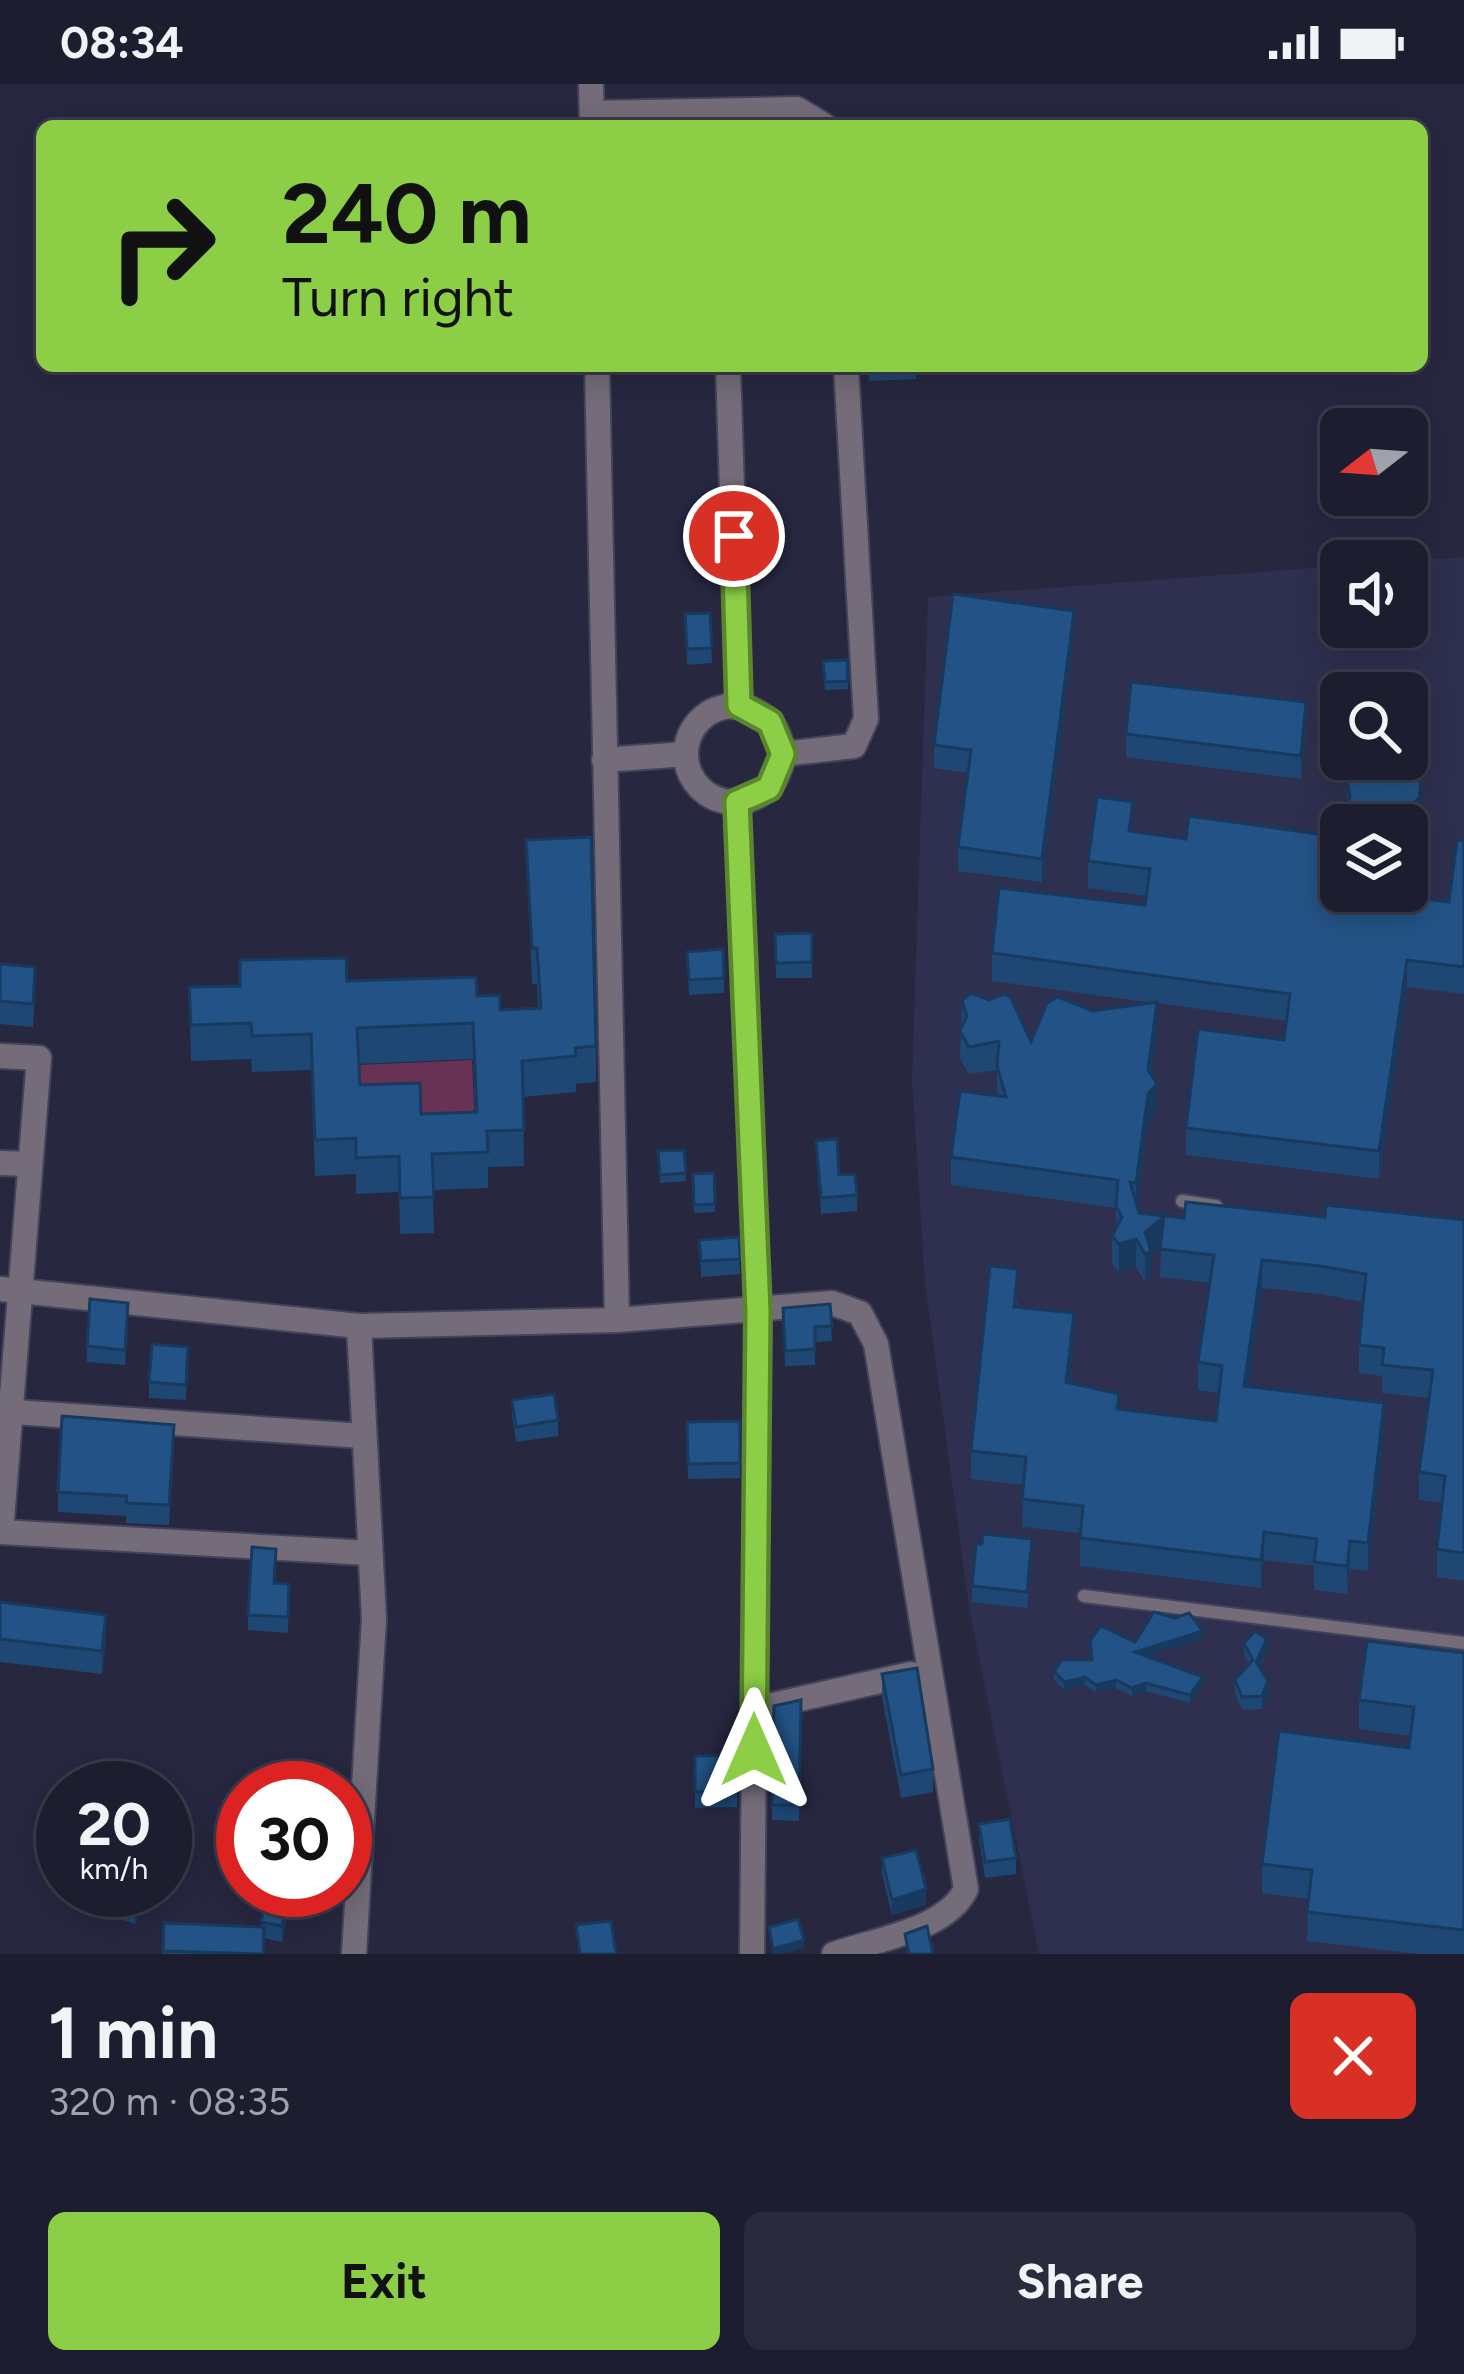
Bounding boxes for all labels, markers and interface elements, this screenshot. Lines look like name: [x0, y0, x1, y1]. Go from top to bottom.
text: 08:34: [60, 15, 184, 69]
text: 240 m: [282, 163, 531, 264]
icon: right: [84, 168, 240, 324]
text: Turn right: [282, 265, 514, 330]
north arrow: [1320, 408, 1428, 516]
map controls: [1320, 408, 1428, 912]
pin: [683, 485, 785, 587]
icon: arrive: [701, 503, 767, 569]
button: sound: [1320, 540, 1428, 648]
button: search: [1320, 672, 1428, 780]
button: layers: [1320, 804, 1428, 912]
position arrow: [691, 1687, 817, 1813]
speed limit sign: 30: [216, 1761, 372, 1917]
text: 20: [77, 1788, 151, 1860]
text: km/h: [80, 1850, 148, 1887]
text: 1 min: [48, 1990, 218, 2076]
button: close: [1290, 1993, 1416, 2119]
text: 320 m · 08:35: [48, 2078, 290, 2125]
button: Exit: [48, 2212, 720, 2350]
button: Share: [744, 2212, 1416, 2350]

